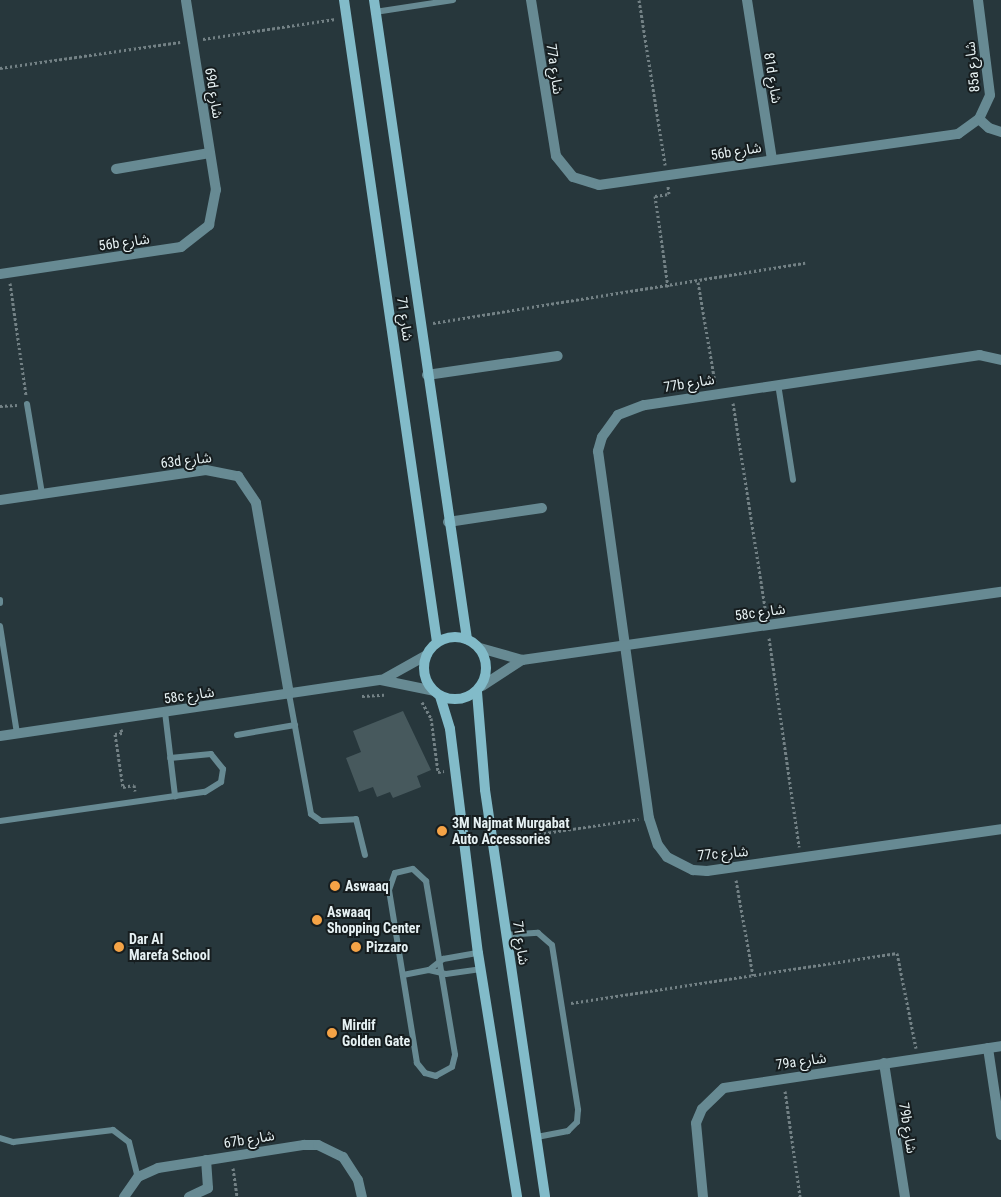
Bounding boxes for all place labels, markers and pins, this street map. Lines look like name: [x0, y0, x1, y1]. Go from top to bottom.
place label: 3M Najmat Murgabat Auto Accessories: [452, 815, 569, 848]
marker: 3M Najmat Murgabat Auto Accessories: [436, 825, 448, 837]
place label: Aswaaq: [345, 878, 389, 894]
marker: Aswaaq: [329, 880, 341, 892]
place label: Aswaaq Shopping Center: [327, 904, 420, 936]
marker: Aswaaq Shopping Center: [311, 914, 323, 926]
place label: Dar Al Marefa School: [129, 931, 210, 964]
place label: Pizzaro: [366, 939, 408, 955]
marker: Dar Al Marefa School: [113, 941, 125, 953]
marker: Pizzaro: [350, 941, 362, 953]
place label: Mirdif Golden Gate: [342, 1017, 410, 1050]
marker: Mirdif Golden Gate: [326, 1027, 338, 1039]

